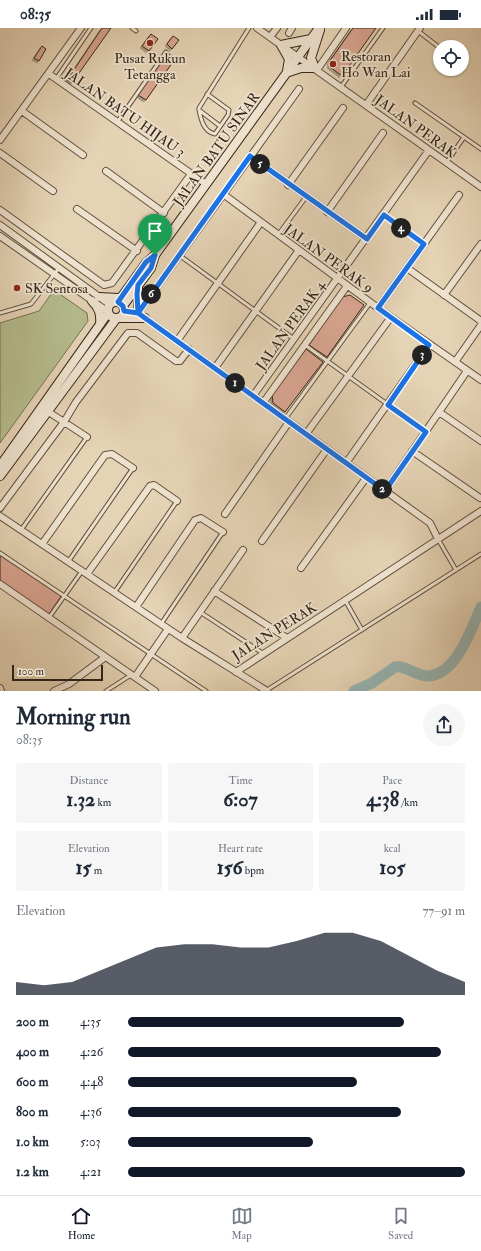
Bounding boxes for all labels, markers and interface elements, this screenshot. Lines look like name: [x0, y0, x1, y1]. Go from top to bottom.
text: 08:35: [20, 5, 51, 24]
marker: Pusat Rukun Tetangga: [145, 38, 155, 48]
map controls: [433, 40, 469, 76]
button: locate: [433, 40, 469, 76]
place label: Restoran Ho Wan Lai: [341, 48, 411, 81]
place label: Pusat Rukun Tetangga: [114, 50, 186, 83]
marker: Restoran Ho Wan Lai: [328, 59, 338, 69]
street label: JALAN BATU HIJAU 3: [60, 64, 188, 160]
street label: JALAN BATU SINAR: [169, 88, 264, 210]
street label: JALAN PERAK: [371, 91, 460, 162]
pin: 5: [250, 154, 270, 174]
text: 5: [258, 157, 262, 170]
pin: [138, 214, 172, 255]
pin: 4: [391, 218, 411, 238]
icon: arrive: [144, 220, 166, 242]
street label: JALAN PERAK 9: [280, 220, 377, 297]
text: 4: [398, 221, 404, 234]
street label: JALAN PERAK 4: [252, 276, 330, 374]
place label: SK Sentosa: [25, 280, 88, 297]
marker: SK Sentosa: [12, 283, 22, 293]
pin: 6: [141, 284, 161, 304]
text: 6: [148, 287, 154, 300]
pin: 3: [412, 345, 432, 365]
text: 3: [420, 348, 424, 361]
pin: 1: [225, 373, 245, 393]
text: 1: [233, 376, 237, 389]
pin: 2: [372, 479, 392, 499]
text: 2: [379, 482, 385, 495]
street label: JALAN PERAK: [228, 599, 320, 665]
scale bar: [12, 663, 103, 682]
text: 100 m: [18, 665, 44, 678]
text: Morning run: [16, 703, 131, 731]
button: share: [423, 704, 465, 746]
text: 08:35: [16, 732, 43, 748]
text: Distance: [70, 774, 108, 787]
text: Time: [228, 774, 253, 787]
text: Pace: [382, 774, 402, 787]
text: 1.32: [66, 787, 95, 812]
text: 6:07: [223, 787, 258, 812]
text: 4:38: [366, 787, 399, 812]
text: km: [95, 796, 111, 809]
text: /km: [399, 796, 418, 809]
text: Elevation: [68, 842, 110, 855]
text: Heart rate: [218, 842, 263, 855]
text: kcal: [384, 842, 401, 855]
text: 15: [75, 855, 91, 880]
text: 156: [217, 855, 243, 880]
text: 105: [379, 855, 405, 880]
text: m: [91, 864, 102, 877]
text: bpm: [243, 864, 264, 877]
text: Elevation: [16, 903, 66, 919]
text: 77–91 m: [422, 903, 465, 919]
text: 200 m: [16, 1014, 49, 1030]
text: 4:35: [80, 1014, 101, 1030]
text: 400 m: [16, 1044, 49, 1060]
text: 4:26: [80, 1044, 103, 1060]
text: 600 m: [16, 1074, 49, 1090]
text: 4:48: [80, 1074, 103, 1090]
text: 800 m: [16, 1104, 48, 1120]
text: 4:36: [80, 1104, 102, 1120]
text: 1.0 km: [16, 1134, 49, 1150]
text: 5:03: [80, 1134, 101, 1150]
text: 1.2 km: [16, 1164, 49, 1180]
text: 4:21: [80, 1164, 101, 1180]
tab: Home: [68, 1205, 95, 1242]
tab: Map: [231, 1205, 253, 1242]
tab: Saved: [388, 1205, 413, 1242]

